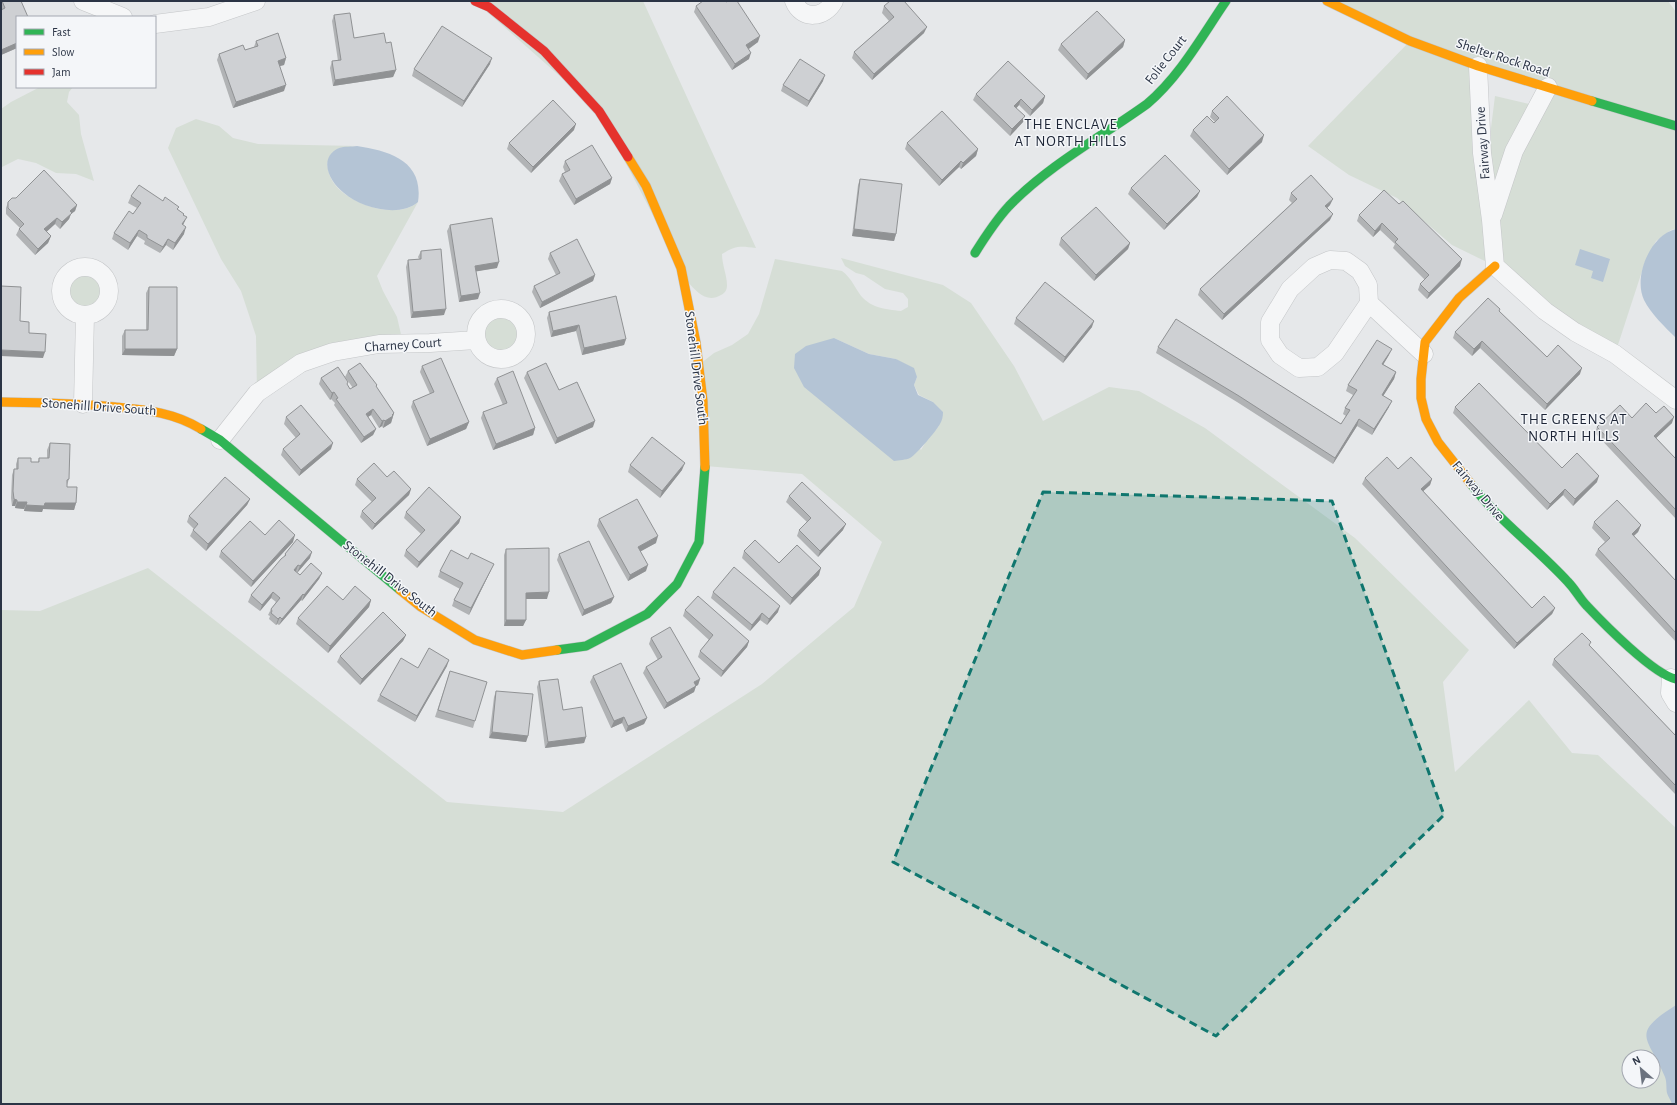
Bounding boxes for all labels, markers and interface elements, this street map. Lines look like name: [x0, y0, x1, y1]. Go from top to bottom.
legend: [16, 16, 156, 88]
text: Fast: [52, 26, 71, 38]
street label: Folie Court: [1143, 32, 1190, 87]
street label: Shelter Rock Road: [1455, 36, 1551, 80]
text: Slow: [52, 46, 74, 58]
text: Jam: [52, 66, 71, 78]
street label: Fairway Drive: [1473, 106, 1493, 180]
district label: THE ENCLAVE AT NORTH HILLS: [1015, 117, 1127, 149]
street label: Stonehill Drive South: [682, 310, 710, 426]
street label: Charney Court: [364, 335, 443, 355]
street label: Stonehill Drive South: [41, 396, 157, 418]
district label: THE GREENS AT NORTH HILLS: [1520, 412, 1628, 444]
street label: Fairway Drive: [1449, 458, 1507, 524]
street label: Stonehill Drive South: [340, 538, 440, 620]
north arrow: [1621, 1049, 1661, 1089]
text: N: [1631, 1054, 1643, 1067]

